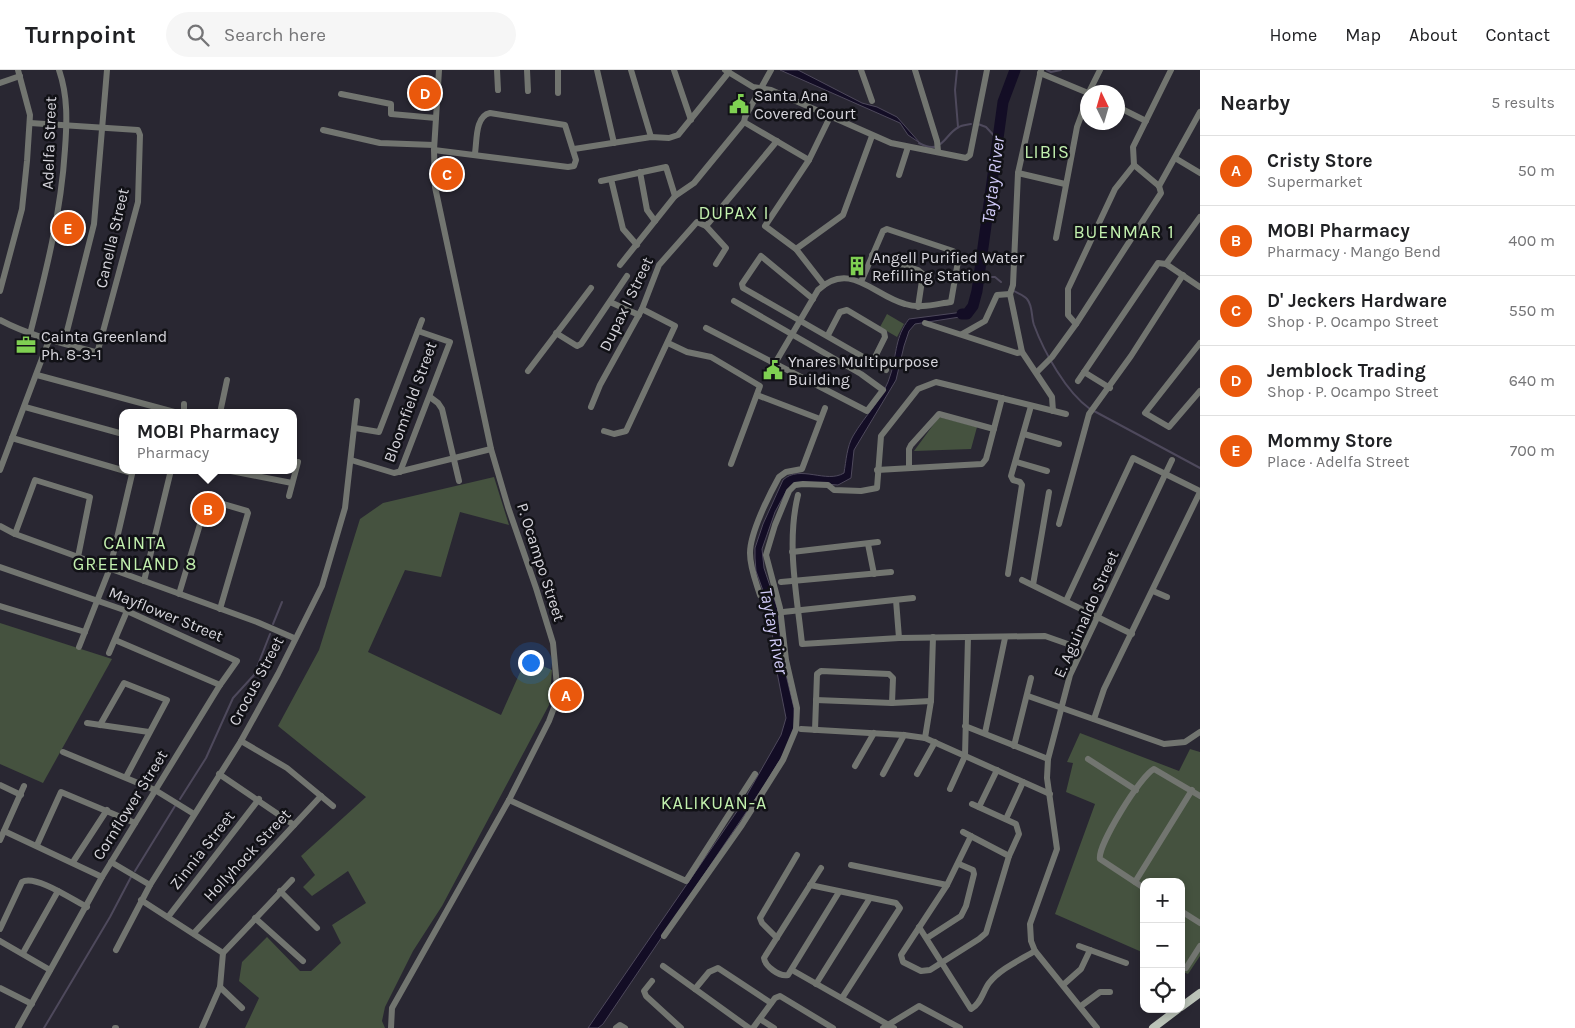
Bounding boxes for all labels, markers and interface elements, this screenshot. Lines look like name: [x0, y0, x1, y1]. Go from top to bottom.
search box: [166, 12, 516, 57]
text: Turnpoint: [25, 21, 136, 49]
icon: search: [184, 21, 212, 49]
text: Search here: [224, 24, 326, 46]
text: Home: [1269, 24, 1317, 46]
text: Map: [1345, 24, 1381, 46]
text: About: [1409, 24, 1458, 46]
text: Contact: [1486, 24, 1550, 46]
pin: D: [409, 74, 441, 112]
north arrow: [1080, 85, 1125, 130]
place label: Santa Ana Covered Court: [754, 86, 856, 123]
text: Nearby: [1220, 91, 1290, 115]
public building icon: Santa Ana Covered Court: [728, 93, 750, 115]
text: 5 results: [1491, 93, 1555, 112]
street label: Adelfa Street: [38, 96, 60, 190]
water label: Taytay River: [977, 134, 1009, 225]
district label: LIBIS: [1024, 141, 1070, 163]
text: Cristy Store: [1267, 150, 1373, 172]
pin: C: [431, 155, 463, 193]
text: A: [1231, 161, 1241, 180]
text: 50 m: [1518, 161, 1555, 180]
text: Supermarket: [1267, 172, 1363, 191]
street label: Canella Street: [91, 186, 133, 290]
district label: DUPAX I: [698, 202, 770, 224]
pin: E: [52, 209, 84, 247]
text: MOBI Pharmacy: [1267, 220, 1410, 242]
district label: BUENMAR 1: [1073, 221, 1175, 243]
text: B: [1231, 231, 1241, 250]
text: 400 m: [1508, 231, 1555, 250]
text: Pharmacy · Mango Bend: [1267, 242, 1441, 261]
place label: Angell Purified Water Refilling Station: [872, 248, 1025, 285]
street label: Dupax I Street: [595, 254, 657, 354]
building icon: Angell Purified Water Refilling Station: [846, 255, 868, 277]
text: D' Jeckers Hardware: [1267, 290, 1447, 312]
text: C: [1231, 301, 1241, 320]
text: 550 m: [1509, 301, 1555, 320]
text: Shop · P. Ocampo Street: [1267, 312, 1439, 331]
place label: Cainta Greenland Ph. 8-3-1: [41, 327, 167, 364]
office icon: Cainta Greenland Ph. 8-3-1: [15, 334, 37, 356]
street label: Bloomfield Street: [379, 339, 441, 465]
place label: Ynares Multipurpose Building: [788, 352, 938, 389]
public building icon: Ynares Multipurpose Building: [762, 359, 784, 381]
text: Jemblock Trading: [1267, 360, 1426, 382]
text: D: [1231, 371, 1241, 390]
text: 640 m: [1509, 371, 1555, 390]
text: Shop · P. Ocampo Street: [1267, 382, 1439, 401]
popup: [119, 409, 297, 474]
text: MOBI Pharmacy: [137, 421, 279, 443]
text: Mommy Store: [1267, 430, 1393, 452]
text: E: [1231, 441, 1241, 460]
text: 700 m: [1510, 441, 1555, 460]
text: Pharmacy: [137, 443, 209, 462]
text: Place · Adelfa Street: [1267, 452, 1409, 471]
pin: B: [192, 490, 224, 528]
street label: P. Ocampo Street: [513, 500, 569, 624]
district label: CAINTA GREENLAND 8: [73, 532, 197, 575]
street label: E. Aguinaldo Street: [1049, 547, 1123, 681]
street label: Mayflower Street: [106, 582, 226, 646]
water label: Taytay River: [755, 586, 793, 677]
street label: Crocus Street: [225, 633, 287, 729]
your location: [518, 650, 544, 676]
pin: A: [550, 676, 582, 714]
street label: Cornflower Street: [89, 747, 171, 863]
district label: KALIKUAN-A: [661, 792, 767, 814]
street label: Hollyhock Street: [199, 805, 295, 905]
street label: Zinnia Street: [165, 807, 239, 893]
map controls: [1140, 878, 1185, 1013]
button: +: [1140, 878, 1185, 923]
button: −: [1140, 923, 1185, 968]
button: locate: [1140, 968, 1185, 1013]

